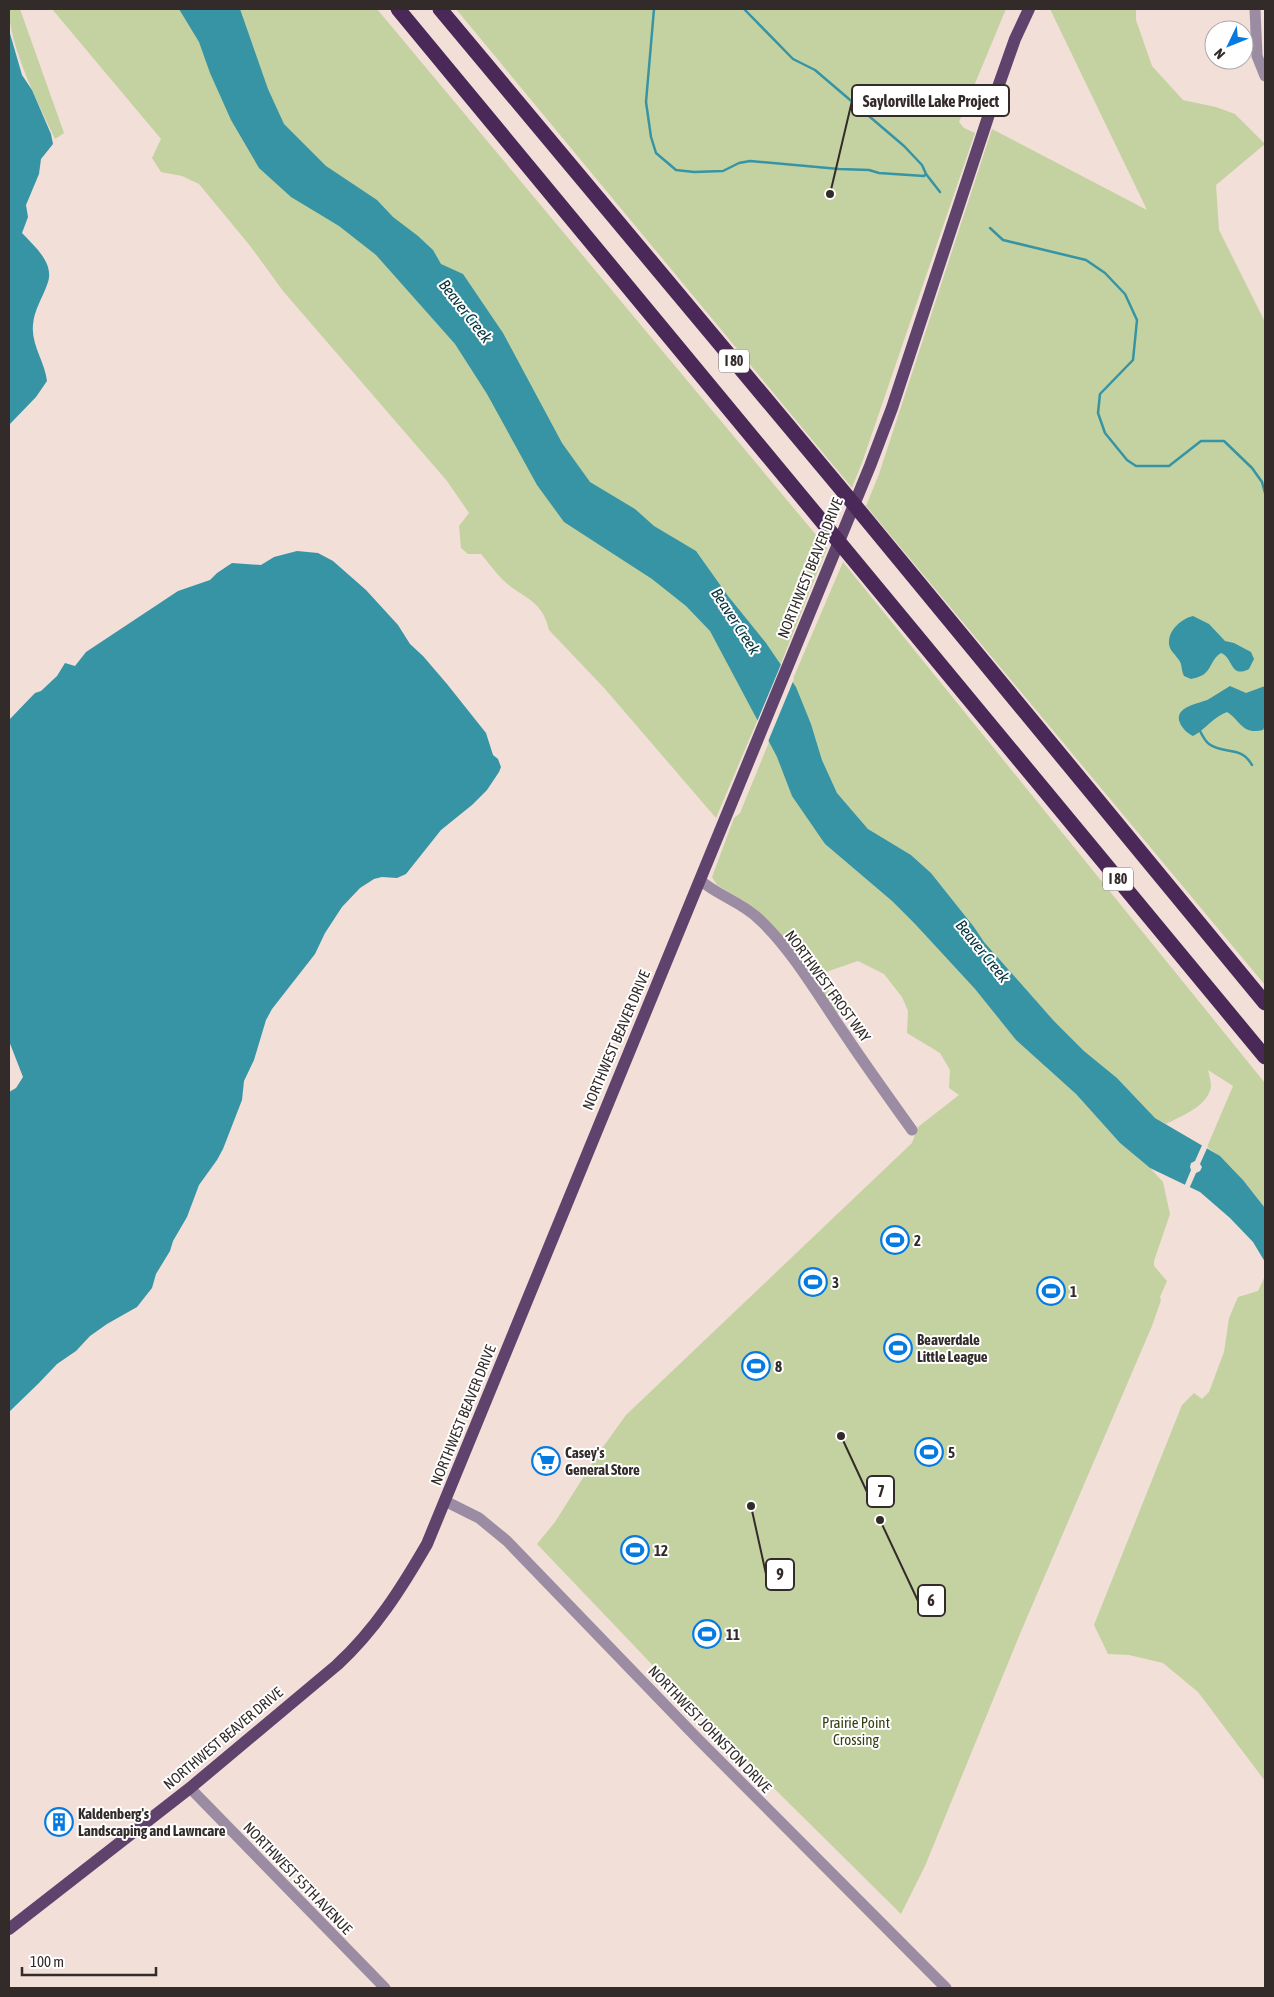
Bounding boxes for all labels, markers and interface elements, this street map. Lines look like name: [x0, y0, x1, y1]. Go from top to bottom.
north arrow: [1204, 20, 1254, 70]
text: N: [1211, 45, 1228, 62]
callout: Saylorville Lake Project: [852, 85, 1009, 116]
text: Saylorville Lake Project: [863, 92, 1000, 110]
water label: Beaver Creek: [436, 276, 497, 347]
road number: I 80: [719, 350, 749, 372]
street label: NORTHWEST BEAVER DRIVE: [774, 495, 846, 641]
water label: Beaver Creek: [708, 585, 765, 658]
road number: I 80: [1103, 868, 1133, 891]
water label: Beaver Creek: [952, 916, 1014, 987]
street label: NORTHWEST FROST WAY: [782, 927, 874, 1045]
street label: NORTHWEST BEAVER DRIVE: [579, 967, 653, 1112]
sports icon: 2: [880, 1225, 910, 1255]
place label: 2: [914, 1232, 921, 1249]
sports icon: 3: [798, 1267, 828, 1297]
place label: 3: [832, 1274, 839, 1291]
sports icon: 1: [1036, 1276, 1066, 1306]
place label: 1: [1070, 1283, 1077, 1300]
place label: Beaverdale Little League: [917, 1331, 988, 1365]
sports icon: Beaverdale Little League: [883, 1333, 913, 1363]
street label: NORTHWEST BEAVER DRIVE: [427, 1342, 499, 1488]
sports icon: 8: [741, 1351, 771, 1381]
place label: 8: [775, 1358, 782, 1375]
sports icon: 5: [914, 1437, 944, 1467]
place label: Casey's General Store: [565, 1444, 640, 1478]
place label: 5: [948, 1444, 955, 1461]
supermarket icon: Casey's General Store: [531, 1446, 561, 1476]
callout: 7: [867, 1476, 894, 1507]
text: 7: [877, 1482, 885, 1500]
sports icon: 12: [620, 1535, 650, 1565]
place label: 12: [654, 1542, 668, 1559]
callout: 9: [766, 1559, 794, 1590]
text: 9: [776, 1565, 784, 1583]
callout: 6: [918, 1585, 945, 1616]
text: 6: [927, 1591, 935, 1609]
sports icon: 11: [692, 1619, 722, 1649]
place label: 11: [726, 1626, 740, 1643]
street label: NORTHWEST JOHNSTON DRIVE: [645, 1662, 775, 1796]
street label: NORTHWEST BEAVER DRIVE: [160, 1683, 286, 1793]
park label: Prairie Point Crossing: [822, 1714, 890, 1748]
place label: Kaldenberg's Landscaping and Lawncare: [78, 1805, 226, 1839]
building icon: Kaldenberg's Landscaping and Lawncare: [44, 1807, 74, 1837]
street label: NORTHWEST 55TH AVENUE: [240, 1819, 356, 1938]
scale bar: [22, 1944, 156, 1976]
text: 100 m: [30, 1953, 64, 1970]

